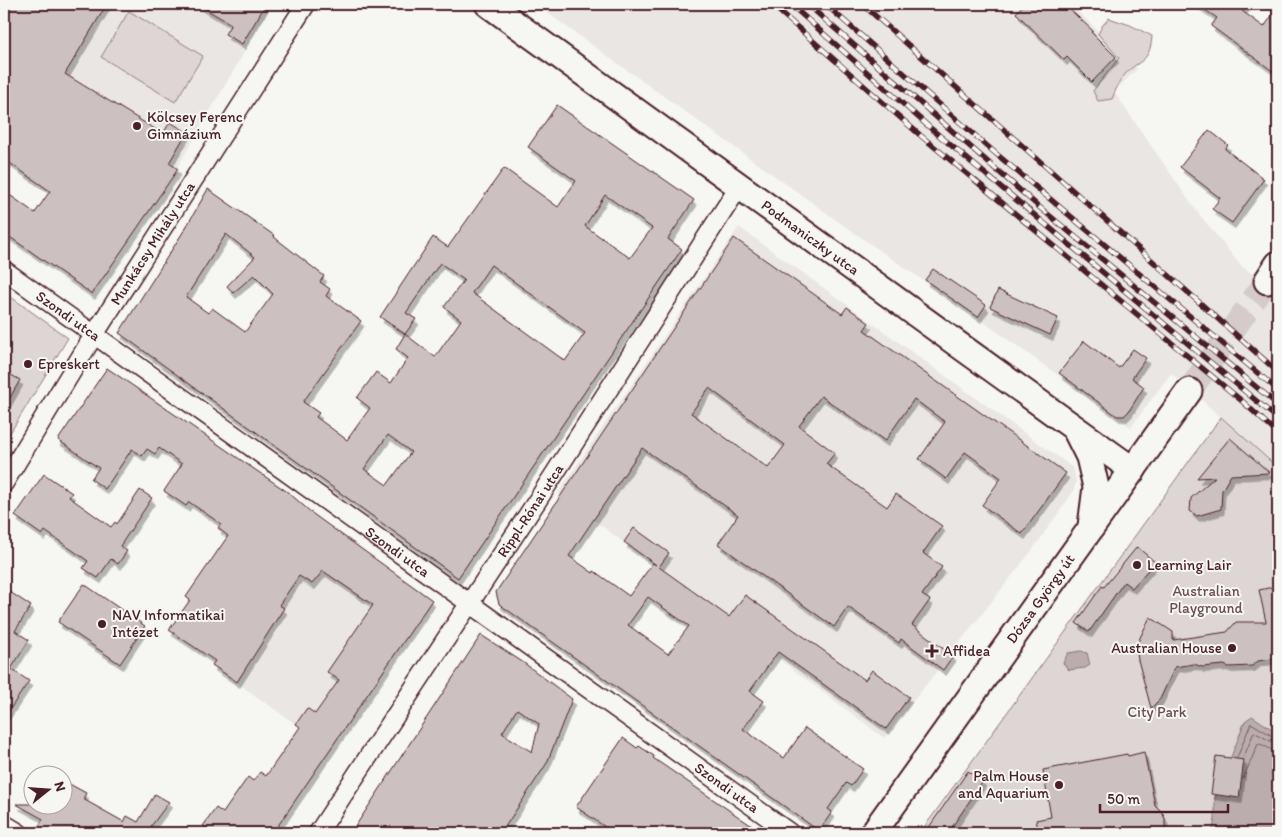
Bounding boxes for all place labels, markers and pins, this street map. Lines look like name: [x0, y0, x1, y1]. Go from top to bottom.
place label: Kölcsey Ferenc Gimnázium: [147, 108, 243, 143]
marker: Kölcsey Ferenc Gimnázium: [131, 120, 143, 132]
place label: Epreskert: [38, 355, 100, 373]
marker: Epreskert: [22, 358, 34, 370]
place label: Learning Lair: [1147, 556, 1232, 574]
marker: Learning Lair: [1131, 559, 1143, 571]
place label: NAV Informatikai Intézet: [112, 606, 224, 641]
marker: NAV Informatikai Intézet: [96, 618, 108, 630]
place label: Australian House: [1111, 639, 1222, 657]
place label: Affidea: [943, 642, 991, 660]
marker: Australian House: [1226, 642, 1238, 654]
marker: Affidea: [925, 644, 939, 658]
place label: Palm House and Aquarium: [958, 767, 1049, 802]
marker: Palm House and Aquarium: [1053, 779, 1065, 791]

